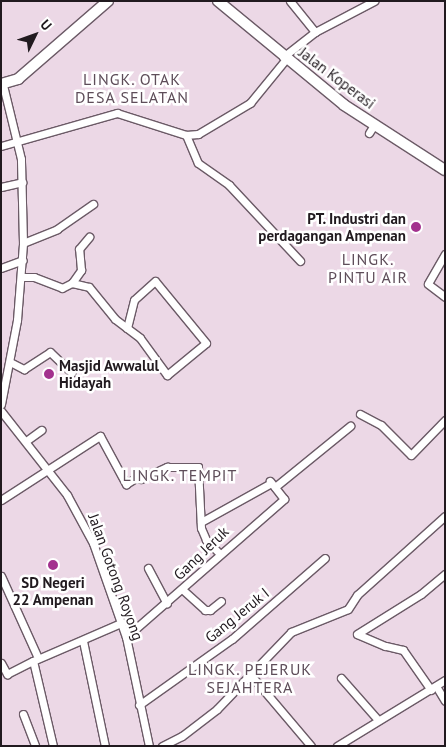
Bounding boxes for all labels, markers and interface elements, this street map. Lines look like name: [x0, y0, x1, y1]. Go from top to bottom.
north arrow: [10, 10, 60, 60]
text: U: [37, 16, 56, 34]
street label: Jalan Koperasi: [295, 43, 379, 113]
district label: LINGK. OTAK DESA SELATAN: [73, 69, 191, 107]
place label: PT. Industri dan perdagangan Ampenan: [258, 209, 406, 244]
marker: PT. Industri dan perdagangan Ampenan: [410, 221, 422, 233]
district label: LINGK. PINTU AIR: [327, 249, 409, 287]
place label: Masjid Awwalul Hidayah: [59, 356, 159, 391]
marker: Masjid Awwalul Hidayah: [43, 368, 55, 380]
district label: LINGK. TEMPIT: [120, 465, 240, 485]
street label: Jalan Gotong Royong: [85, 511, 147, 643]
street label: Gang Jeruk: [170, 522, 232, 584]
marker: SD Negeri 22 Ampenan: [47, 559, 59, 571]
place label: SD Negeri 22 Ampenan: [12, 573, 94, 608]
street label: Gang Jeruk I: [201, 584, 273, 646]
district label: LINGK. PEJERUK SEJAHTERA: [186, 659, 314, 697]

